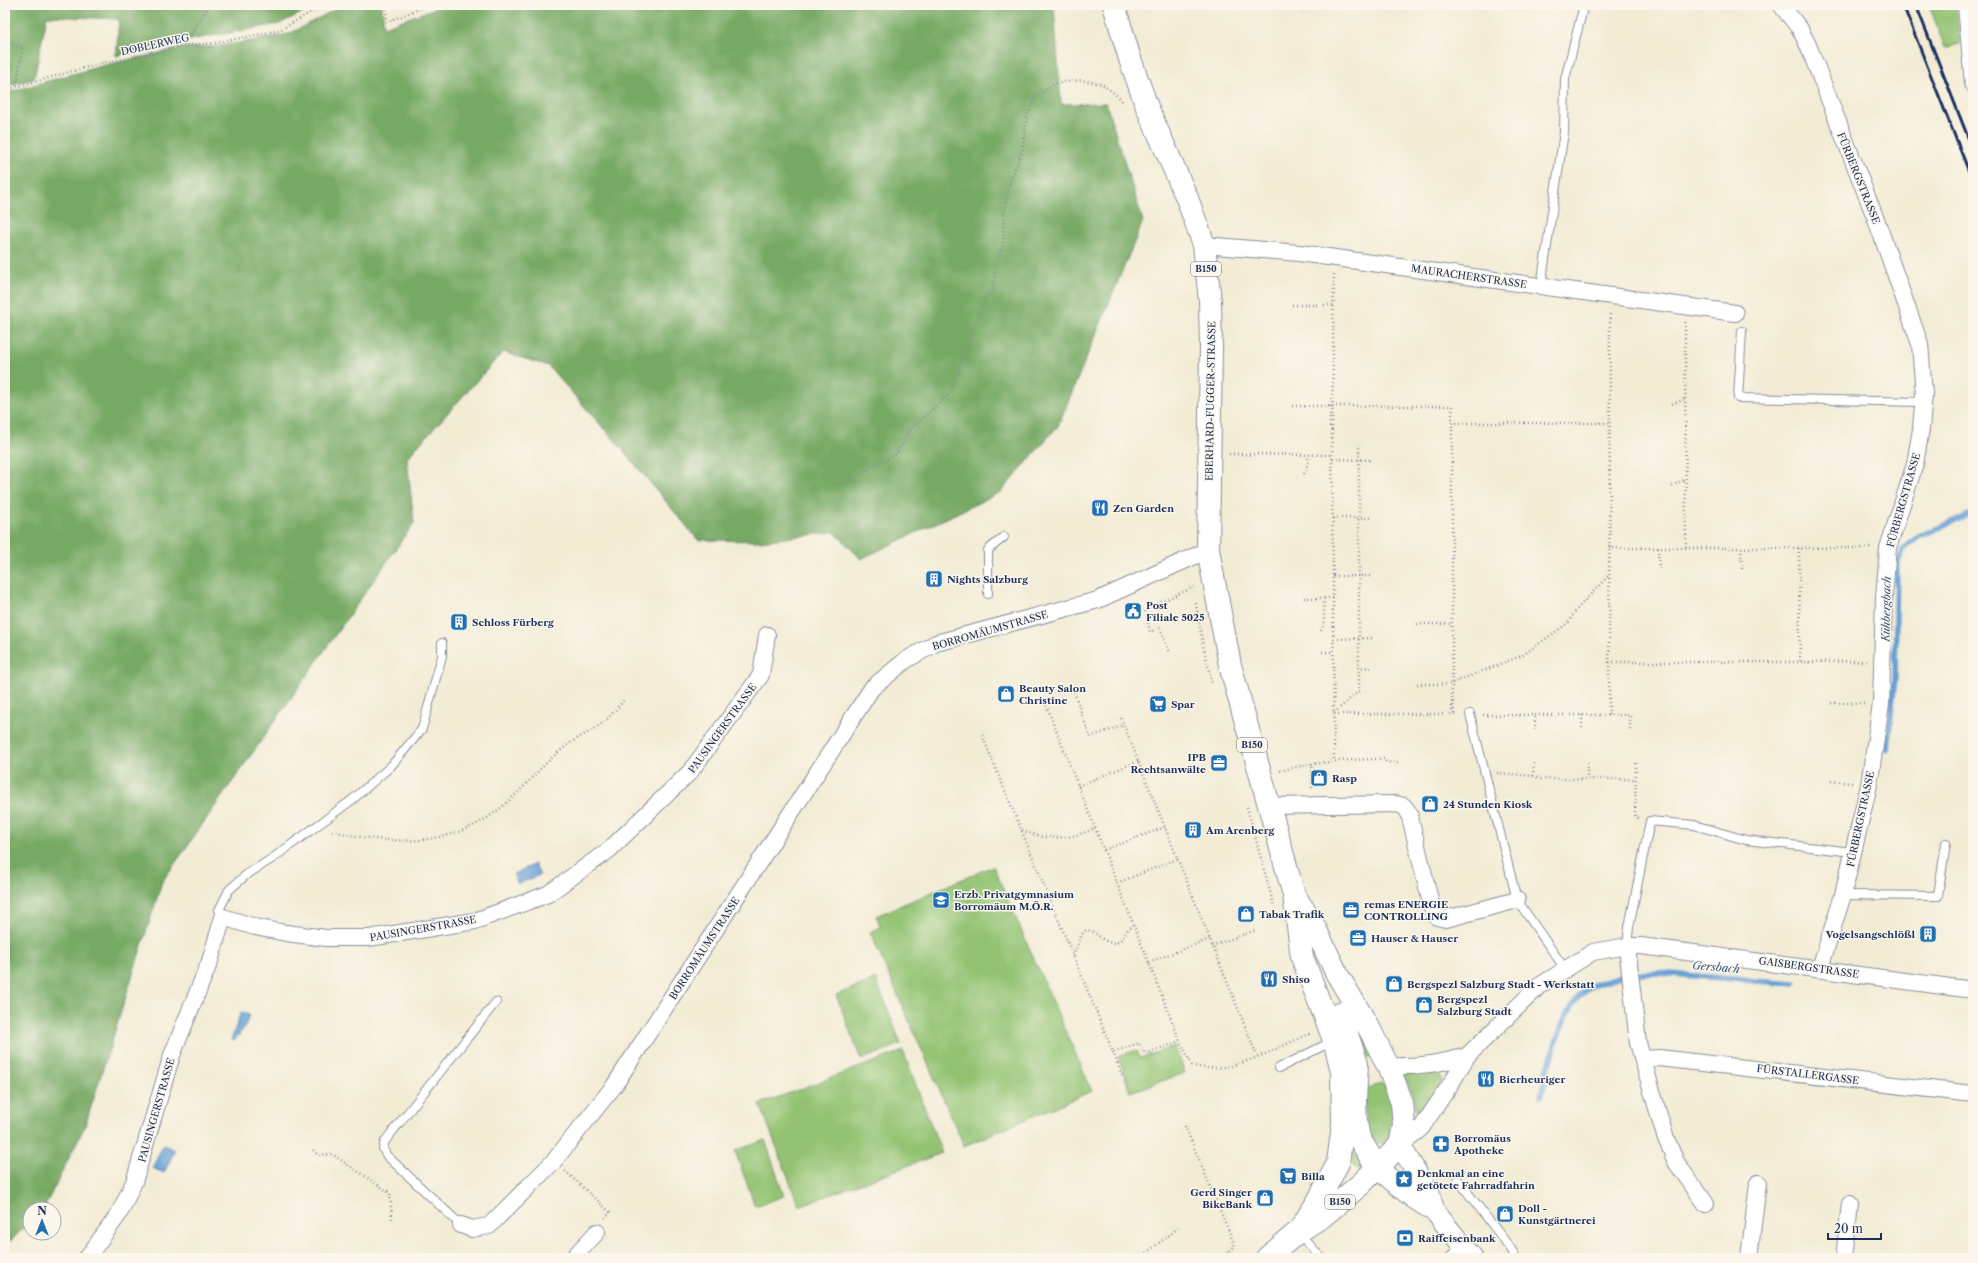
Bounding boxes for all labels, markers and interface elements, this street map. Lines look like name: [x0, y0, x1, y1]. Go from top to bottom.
street label: DOBLERWEG: [120, 31, 190, 58]
street label: FÜRBERGSTRASSE: [1834, 130, 1883, 226]
road number: B150: [1191, 262, 1221, 276]
street label: MAURACHERSTRASSE: [1410, 262, 1528, 291]
street label: EBERHARD-FUGGER-STRASSE: [1203, 321, 1218, 481]
street label: FÜRBERGSTRASSE: [1884, 451, 1923, 549]
restaurant icon: Zen Garden: [1090, 498, 1110, 518]
place label: Zen Garden: [1113, 502, 1174, 515]
building icon: Nights Salzburg: [924, 569, 944, 589]
place label: Nights Salzburg: [947, 573, 1028, 586]
water label: Kühbergbach: [1878, 576, 1894, 643]
place label: Post Filiale 5025: [1146, 599, 1205, 624]
public building icon: Post Filiale 5025: [1123, 601, 1143, 621]
street label: BORROMÄUMSTRASSE: [931, 608, 1050, 653]
building icon: Schloss Fürberg: [449, 612, 469, 632]
place label: Schloss Fürberg: [472, 616, 554, 629]
street label: PAUSINGERSTRASSE: [685, 681, 759, 776]
place label: Beauty Salon Christine: [1019, 682, 1086, 707]
shop icon: Beauty Salon Christine: [996, 684, 1016, 704]
supermarket icon: Spar: [1148, 694, 1168, 714]
place label: Spar: [1171, 698, 1195, 711]
road number: B150: [1237, 738, 1267, 752]
place label: IPB Rechtsanwälte: [1130, 751, 1207, 776]
office icon: IPB Rechtsanwälte: [1209, 753, 1229, 773]
shop icon: Rasp: [1309, 768, 1329, 788]
street label: FÜRBERGSTRASSE: [1844, 770, 1877, 868]
place label: Rasp: [1332, 772, 1357, 785]
shop icon: 24 Stunden Kiosk: [1420, 794, 1440, 814]
place label: 24 Stunden Kiosk: [1443, 798, 1533, 811]
building icon: Am Arenberg: [1183, 820, 1203, 840]
place label: Am Arenberg: [1205, 824, 1274, 837]
place label: Erzb. Privatgymnasium Borromäum M.Ö.R.: [954, 888, 1074, 913]
school or university icon: Erzb. Privatgymnasium Borromäum M.Ö.R.: [931, 890, 951, 910]
street label: BORROMÄUMSTRASSE: [666, 894, 743, 1002]
place label: remas ENERGIE CONTROLLING: [1364, 898, 1449, 923]
office icon: remas ENERGIE CONTROLLING: [1341, 900, 1361, 920]
shop icon: Tabak Trafik: [1236, 904, 1256, 924]
place label: Tabak Trafik: [1259, 908, 1325, 921]
street label: PAUSINGERSTRASSE: [369, 913, 477, 944]
building icon: Vogelsangschlößl: [1918, 924, 1938, 944]
office icon: Hauser & Hauser: [1348, 928, 1368, 948]
place label: Vogelsangschlößl: [1825, 928, 1915, 941]
place label: Hauser & Hauser: [1371, 932, 1458, 945]
street label: GAISBERGSTRASSE: [1758, 954, 1860, 981]
water label: Gersbach: [1692, 958, 1740, 976]
restaurant icon: Shiso: [1259, 969, 1279, 989]
place label: Shiso: [1282, 973, 1310, 986]
shop icon: Bergspezl Salzburg Stadt - Werkstatt: [1384, 974, 1404, 994]
place label: Bergspezl Salzburg Stadt - Werkstatt: [1407, 978, 1594, 991]
place label: Bergspezl Salzburg Stadt: [1437, 993, 1511, 1018]
shop icon: Bergspezl Salzburg Stadt: [1414, 995, 1434, 1015]
street label: PAUSINGERSTRASSE: [135, 1056, 178, 1164]
street label: FÜRSTALLERGASSE: [1756, 1062, 1860, 1087]
restaurant icon: Bierheuriger: [1476, 1069, 1496, 1089]
place label: Bierheuriger: [1499, 1073, 1565, 1086]
place label: Borromäus Apotheke: [1453, 1132, 1511, 1157]
pharmacy icon: Borromäus Apotheke: [1431, 1134, 1451, 1154]
supermarket icon: Billa: [1278, 1166, 1298, 1186]
place label: Denkmal an eine getötete Fahrradfahrin: [1416, 1167, 1535, 1192]
place icon: Denkmal an eine getötete Fahrradfahrin: [1394, 1169, 1414, 1189]
place label: Billa: [1301, 1170, 1325, 1183]
place label: Gerd Singer BikeBank: [1190, 1186, 1252, 1211]
shop icon: Gerd Singer BikeBank: [1255, 1188, 1275, 1208]
road number: B150: [1325, 1195, 1355, 1209]
north arrow: [22, 1201, 62, 1241]
place label: Doll - Kunstgärtnerei: [1518, 1202, 1596, 1227]
text: N: [37, 1204, 47, 1218]
shop icon: Doll - Kunstgärtnerei: [1495, 1204, 1515, 1224]
scale bar: [1828, 1215, 1881, 1241]
text: 20 m: [1834, 1221, 1863, 1236]
bank icon: Raiffeisenbank: [1395, 1228, 1415, 1248]
place label: Raiffeisenbank: [1418, 1232, 1496, 1245]

